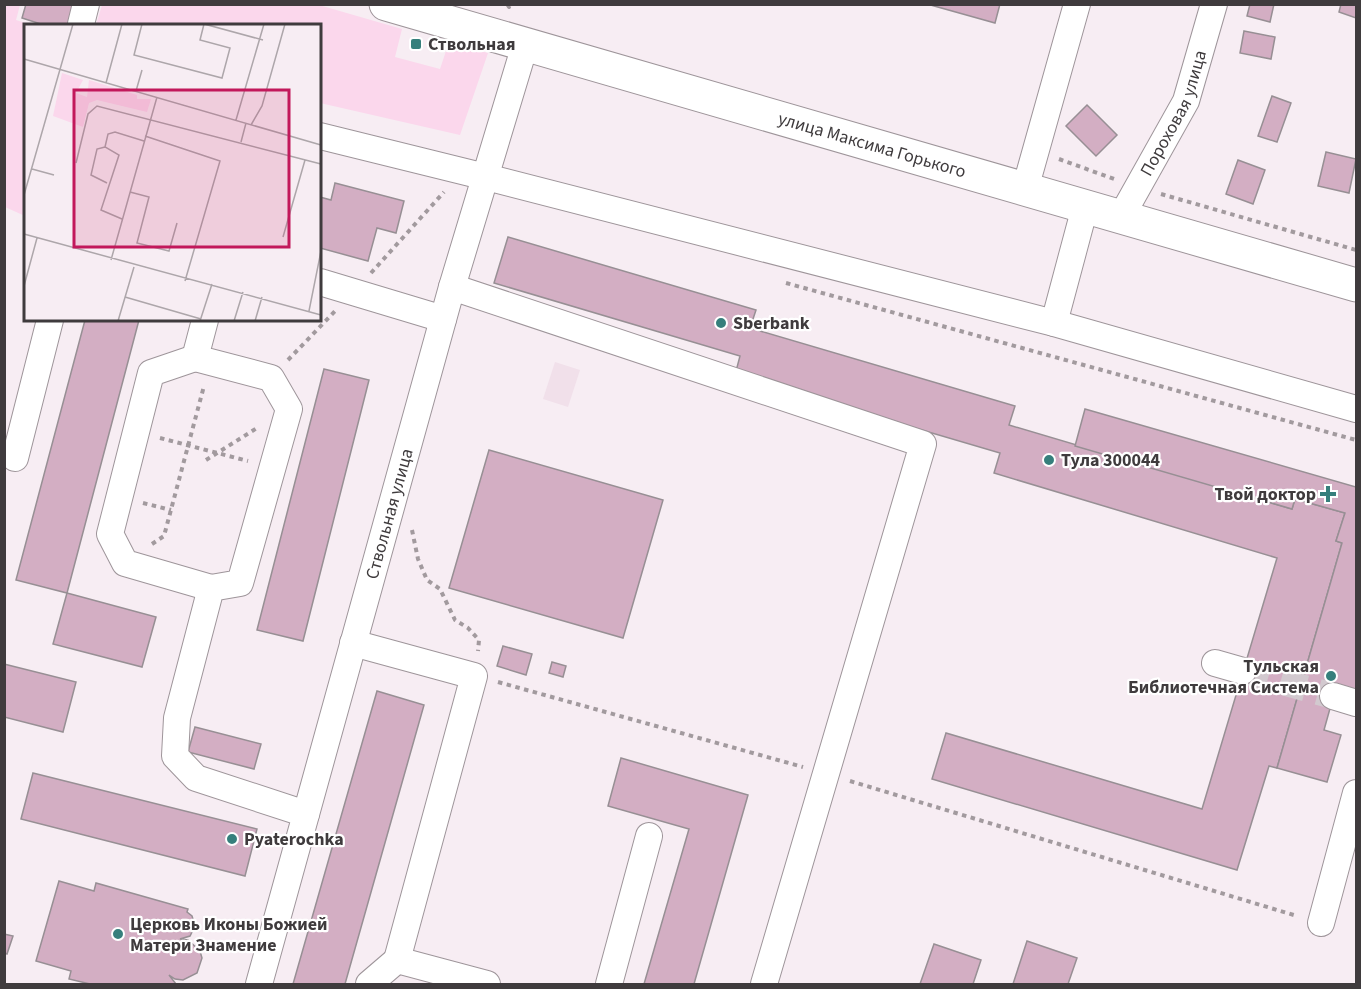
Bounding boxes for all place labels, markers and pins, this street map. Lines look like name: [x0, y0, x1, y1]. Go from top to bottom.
place label: Ствольная: [428, 32, 516, 57]
marker: Ствольная: [409, 37, 423, 51]
place label: Sberbank: [733, 311, 810, 336]
marker: Sberbank: [714, 316, 728, 330]
place label: Тула 300044: [1061, 448, 1161, 473]
marker: Тула 300044: [1042, 453, 1056, 467]
place label: Твой доктор: [1214, 482, 1316, 507]
marker: Твой доктор: [1321, 487, 1335, 501]
place label: Тульская Библиотечная Система: [1128, 654, 1319, 700]
marker: Тульская Библиотечная Система: [1324, 669, 1338, 683]
place label: Pyaterochka: [244, 827, 344, 852]
marker: Pyaterochka: [225, 832, 239, 846]
place label: Церковь Иконы Божией Матери Знамение: [130, 912, 328, 958]
marker: Церковь Иконы Божией Матери Знамение: [111, 927, 125, 941]

